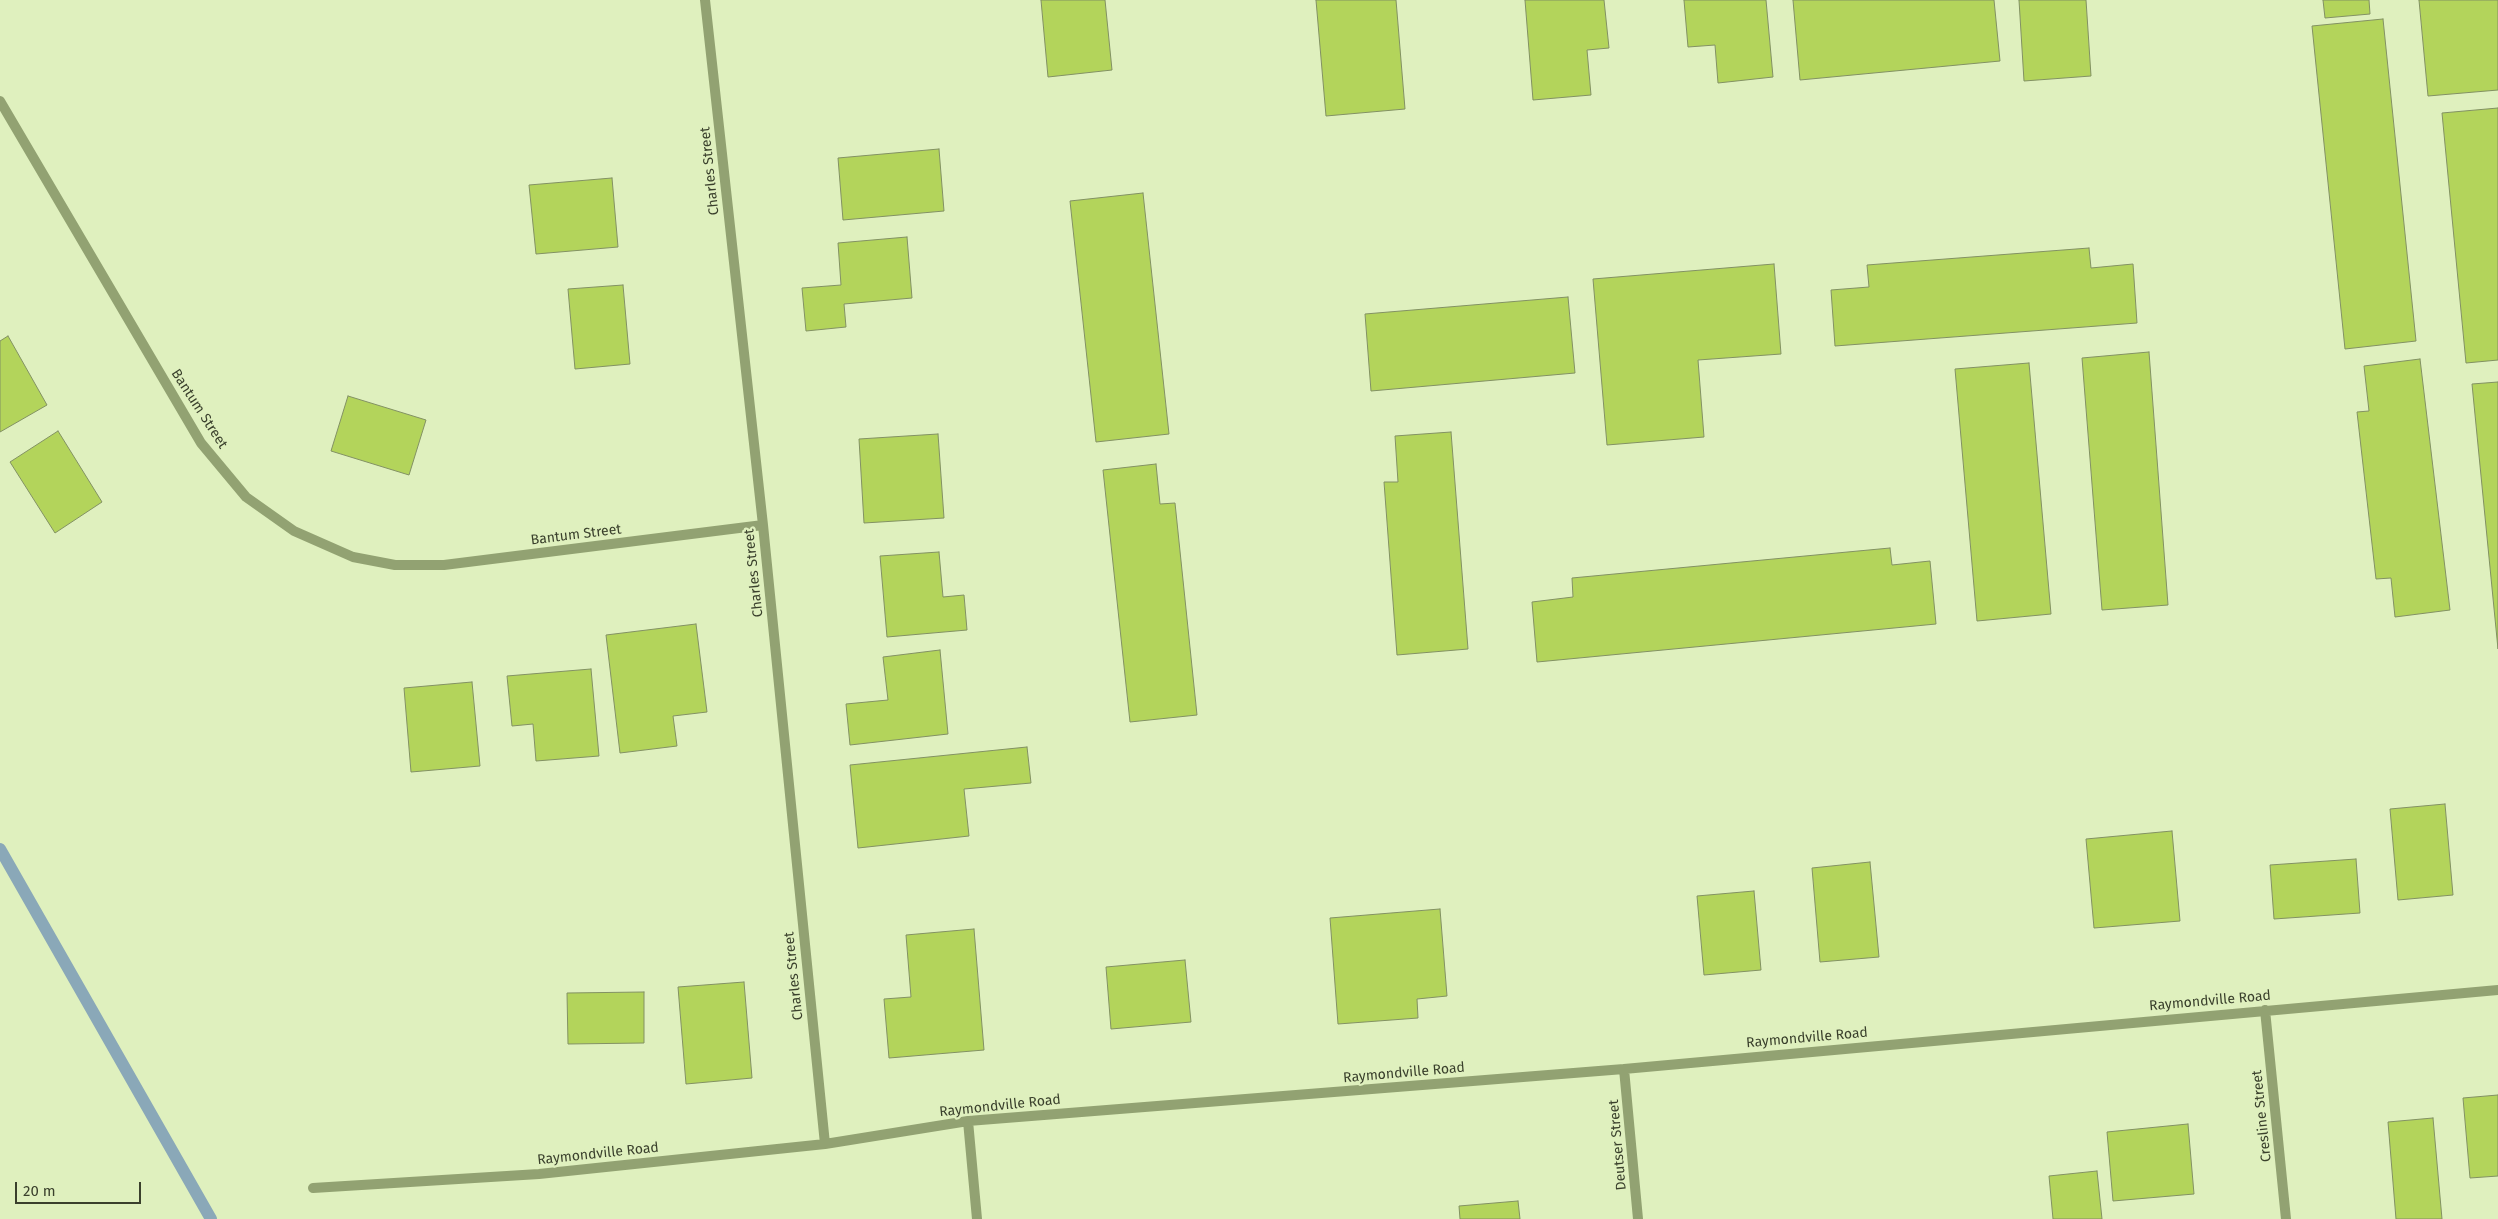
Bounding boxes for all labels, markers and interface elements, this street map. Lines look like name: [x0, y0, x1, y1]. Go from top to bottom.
street label: Charles Street: [697, 126, 723, 216]
street label: Bantum Street: [167, 366, 231, 452]
street label: Bantum Street: [530, 521, 622, 549]
street label: Charles Street: [741, 528, 767, 618]
street label: Charles Street: [781, 931, 807, 1021]
street label: Raymondville Road: [2149, 987, 2271, 1015]
street label: Raymondville Road: [1746, 1024, 1868, 1052]
street label: Raymondville Road: [1343, 1059, 1465, 1087]
street label: Cresline Street: [2249, 1069, 2275, 1163]
street label: Raymondville Road: [938, 1091, 1062, 1121]
street label: Deutser Street: [1606, 1099, 1630, 1191]
street label: Raymondville Road: [536, 1139, 660, 1169]
scale bar: [18, 1172, 144, 1204]
text: 20 m: [23, 1182, 56, 1200]

